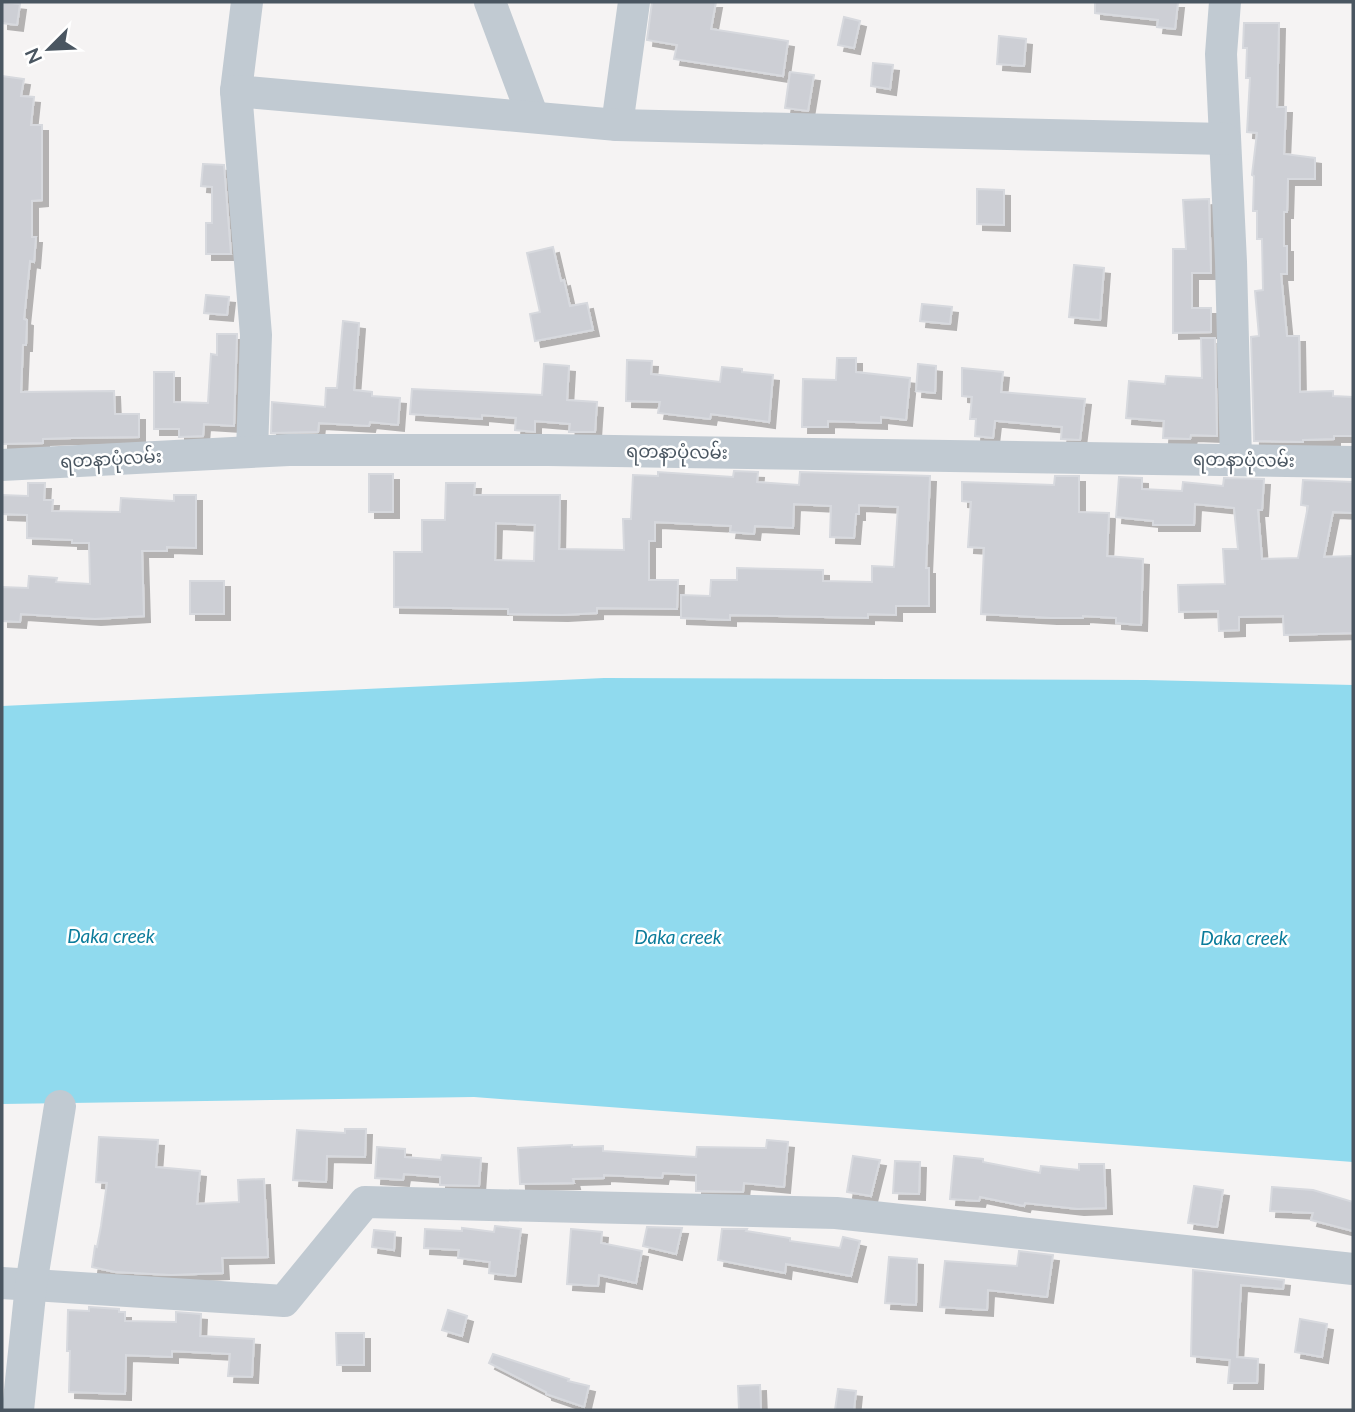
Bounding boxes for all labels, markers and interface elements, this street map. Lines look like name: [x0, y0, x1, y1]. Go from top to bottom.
north arrow: [14, 14, 84, 84]
text: N: [20, 45, 46, 67]
street label: ရတနာပုံလမ်း: [626, 438, 728, 468]
street label: ရတနာပုံလမ်း: [59, 443, 163, 477]
street label: ရတနာပုံလမ်း: [1193, 446, 1295, 476]
water label: Daka creek: [67, 924, 156, 947]
water label: Daka creek: [634, 925, 723, 948]
water label: Daka creek: [1200, 926, 1289, 949]

